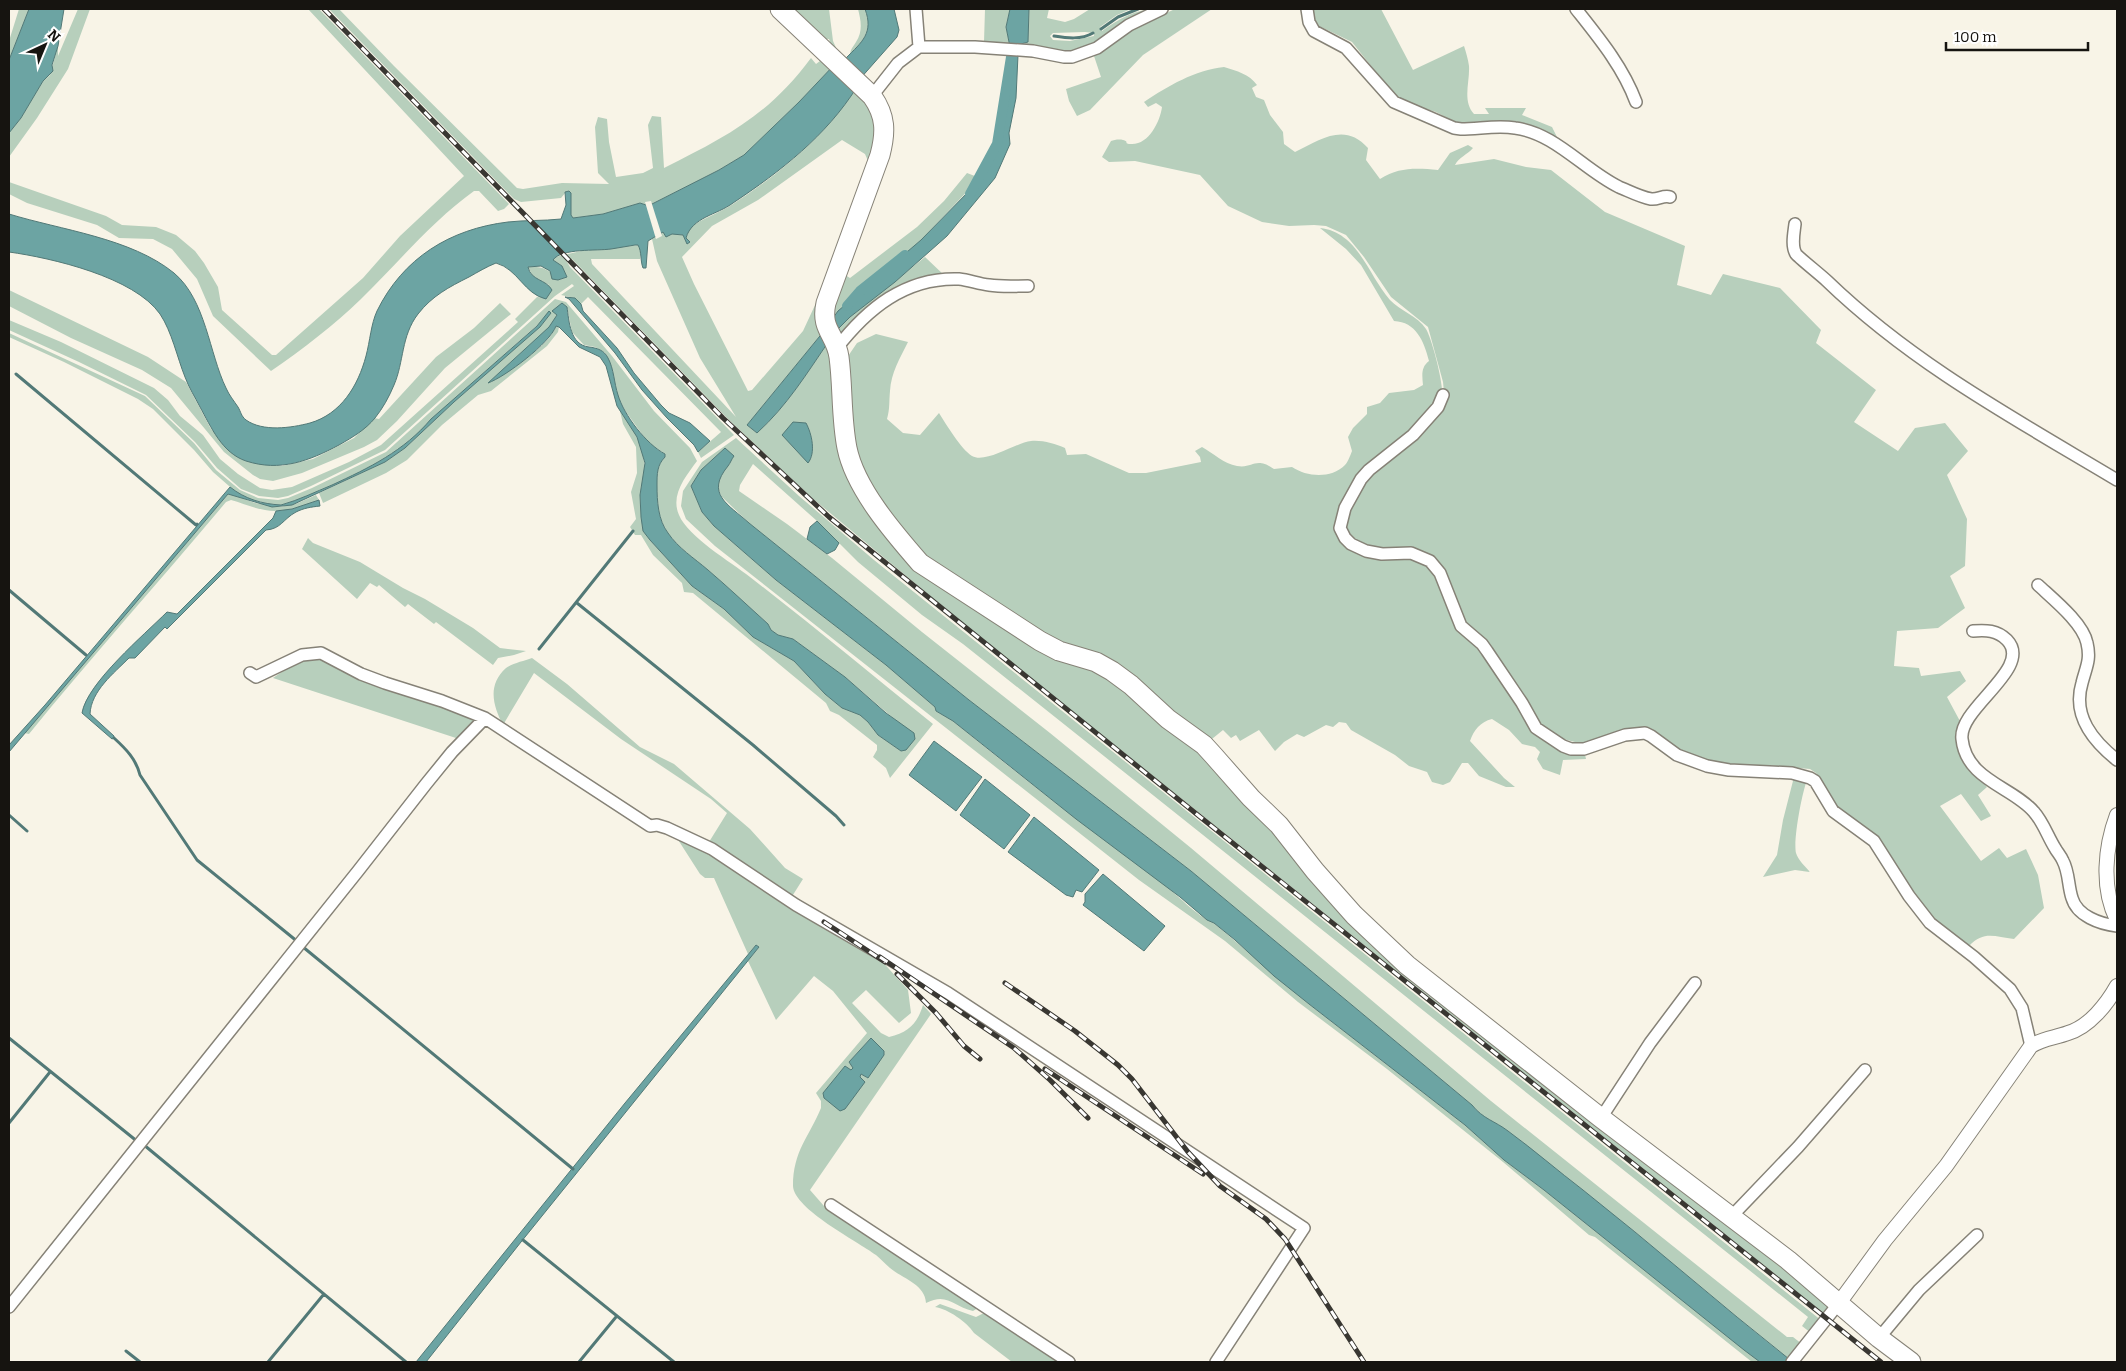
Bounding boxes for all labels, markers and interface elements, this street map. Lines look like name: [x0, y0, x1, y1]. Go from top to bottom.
north arrow: [20, 20, 70, 70]
scale bar: [1946, 20, 2088, 52]
text: N: [44, 26, 64, 46]
text: 100 m: [1954, 28, 1997, 46]

